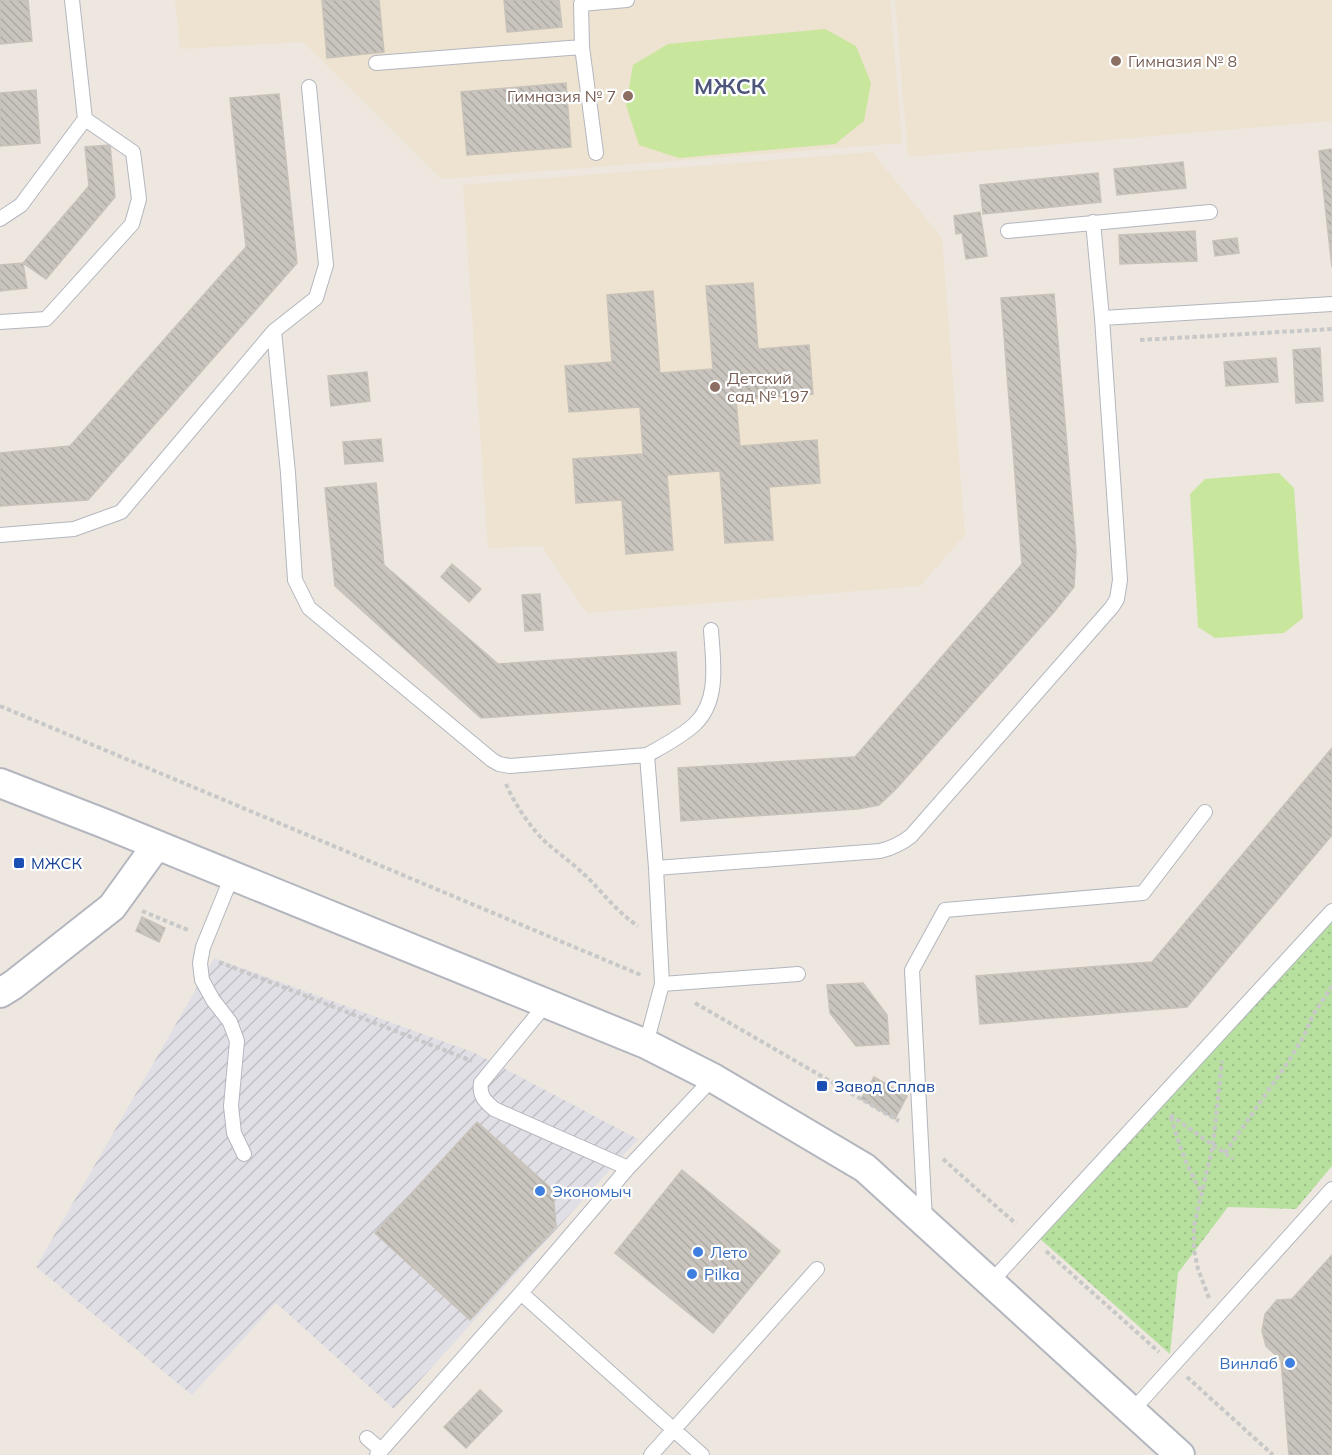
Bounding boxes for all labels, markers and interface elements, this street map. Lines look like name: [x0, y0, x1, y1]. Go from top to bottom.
place label: Гимназия № 8: [1128, 51, 1237, 71]
marker: Гимназия № 8: [1109, 54, 1123, 68]
district label: МЖСК: [694, 72, 767, 100]
place label: Гимназия № 7: [507, 86, 616, 106]
marker: Гимназия № 7: [621, 89, 635, 103]
place label: Детский сад № 197: [727, 368, 809, 406]
marker: Детский сад № 197: [708, 380, 722, 394]
place label: МЖСК: [31, 853, 83, 873]
marker: МЖСК: [12, 856, 26, 870]
place label: Завод Сплав: [834, 1076, 935, 1096]
marker: Завод Сплав: [815, 1079, 829, 1093]
place label: Экономыч: [552, 1181, 632, 1201]
marker: Экономыч: [533, 1184, 547, 1198]
place label: Лето: [710, 1242, 748, 1262]
marker: Лето: [691, 1245, 705, 1259]
place label: Pilka: [704, 1264, 740, 1284]
marker: Pilka: [685, 1267, 699, 1281]
place label: Винлаб: [1220, 1353, 1278, 1373]
marker: Винлаб: [1283, 1356, 1297, 1370]

